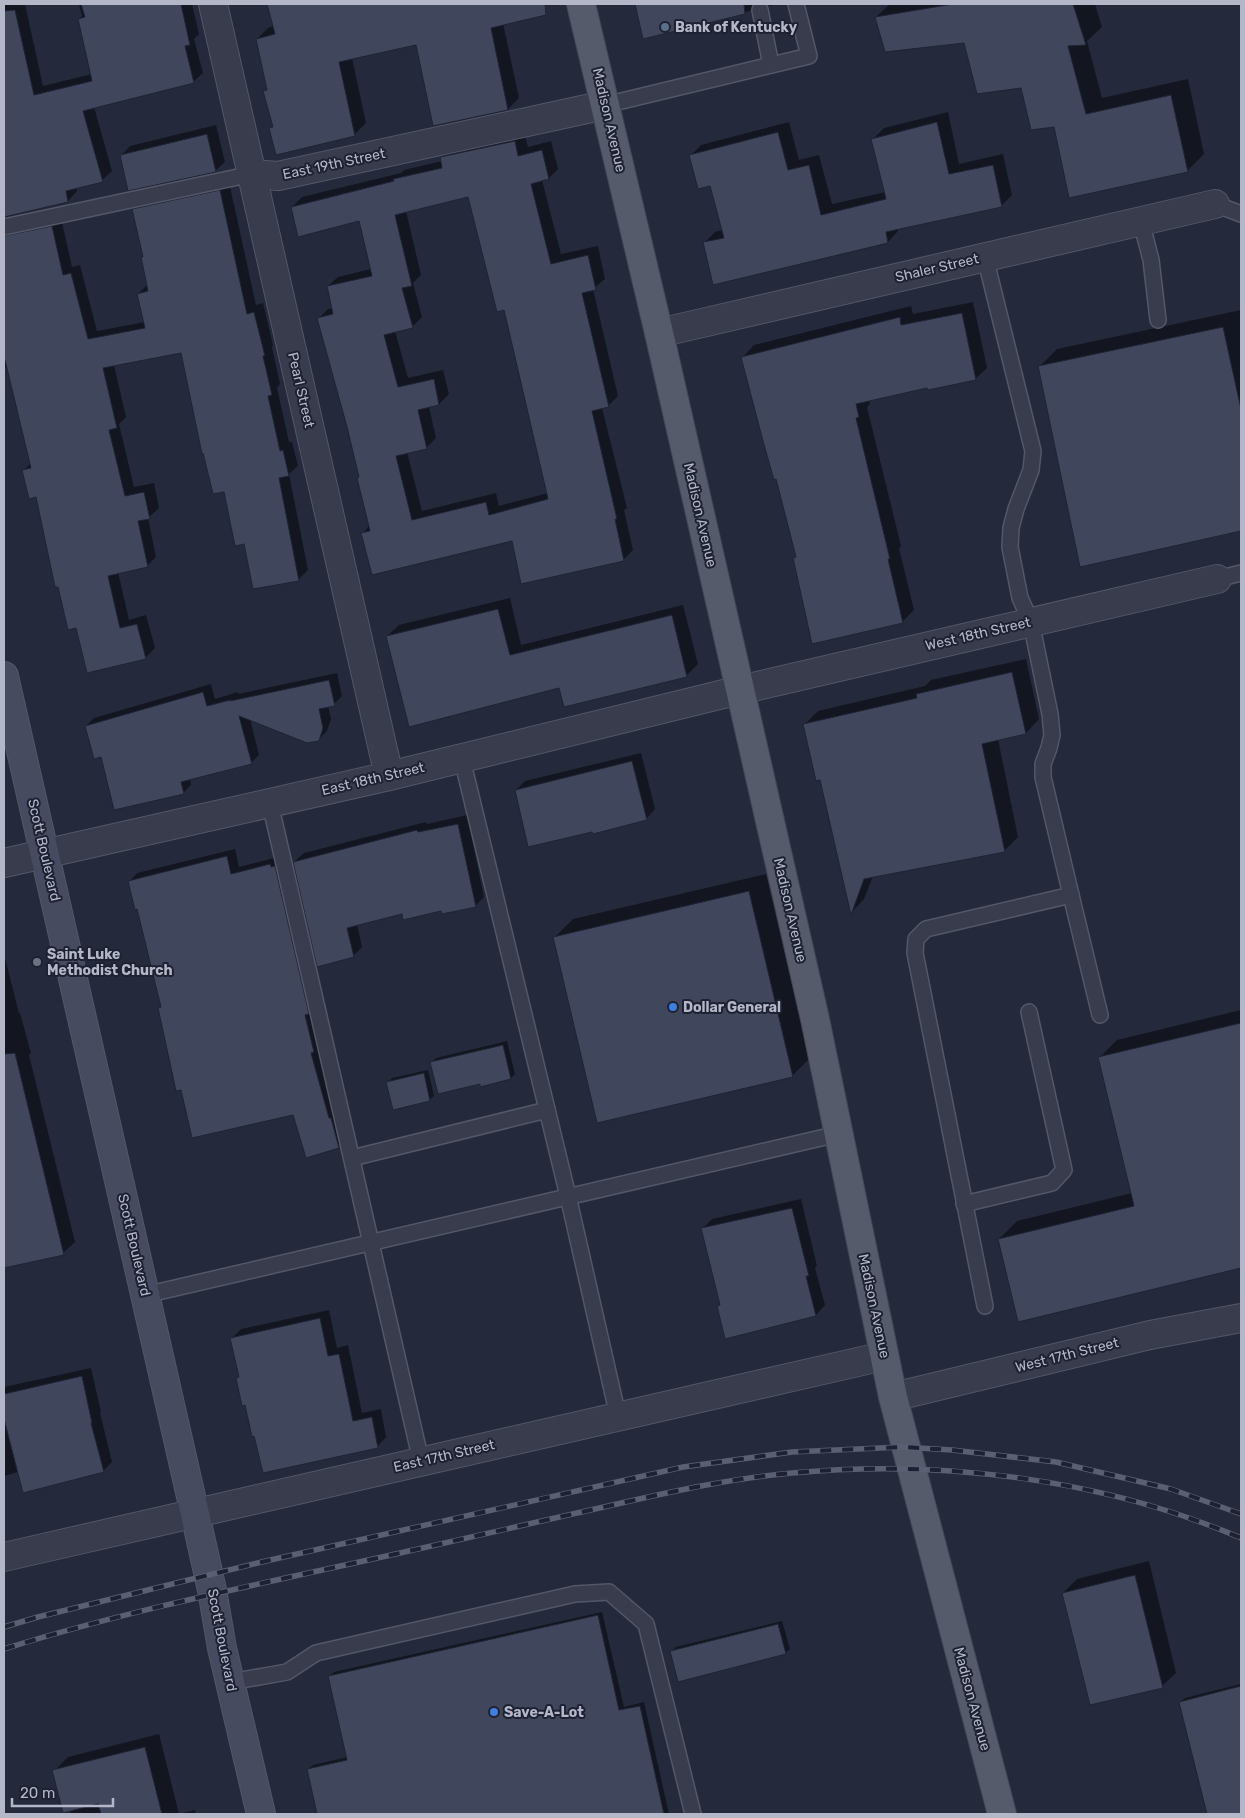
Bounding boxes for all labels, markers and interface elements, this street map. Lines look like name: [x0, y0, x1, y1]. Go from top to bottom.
place label: Bank of Kentucky: [675, 19, 798, 36]
marker: Bank of Kentucky: [659, 21, 671, 33]
street label: Madison Avenue: [589, 66, 629, 174]
street label: East 19th Street: [281, 145, 387, 183]
street label: Shaler Street: [894, 250, 981, 286]
street label: Pearl Street: [284, 351, 318, 430]
street label: Madison Avenue: [680, 461, 720, 569]
street label: West 18th Street: [924, 613, 1033, 654]
street label: East 18th Street: [320, 759, 427, 799]
street label: Scott Boulevard: [24, 797, 64, 903]
street label: Madison Avenue: [770, 856, 810, 964]
place label: Saint Luke Methodist Church: [47, 946, 173, 979]
marker: Saint Luke Methodist Church: [31, 956, 43, 968]
place label: Dollar General: [683, 999, 781, 1016]
marker: Dollar General: [667, 1001, 679, 1013]
street label: Scott Boulevard: [114, 1192, 154, 1298]
street label: Madison Avenue: [855, 1252, 893, 1360]
street label: West 17th Street: [1014, 1334, 1121, 1376]
street label: East 17th Street: [392, 1436, 497, 1476]
street label: Scott Boulevard: [204, 1587, 240, 1693]
street label: Madison Avenue: [950, 1645, 994, 1753]
place label: Save-A-Lot: [504, 1704, 584, 1721]
marker: Save-A-Lot: [488, 1706, 500, 1718]
scale bar: [12, 1776, 114, 1808]
text: 20 m: [20, 1784, 55, 1802]

